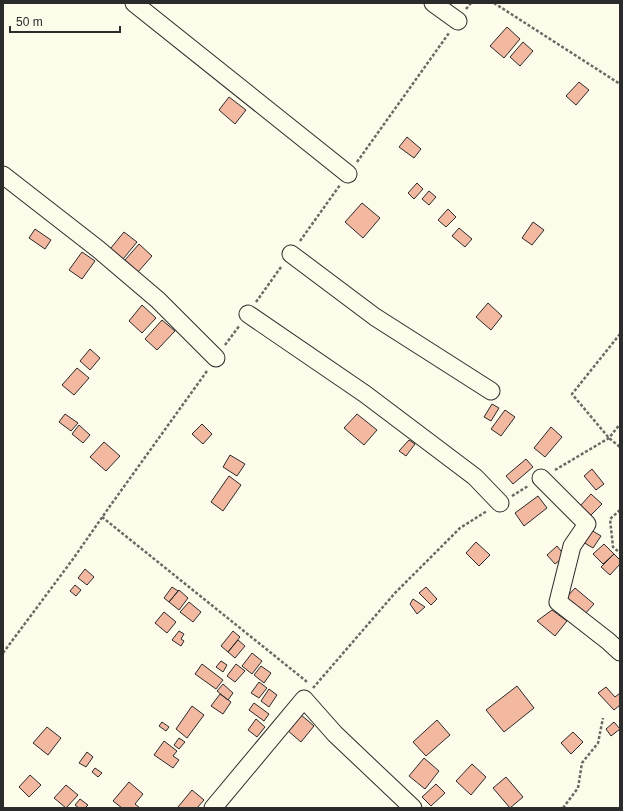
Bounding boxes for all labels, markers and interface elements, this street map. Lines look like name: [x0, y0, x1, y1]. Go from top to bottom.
scale bar: [10, 8, 120, 34]
text: 50 m: [16, 15, 43, 29]

